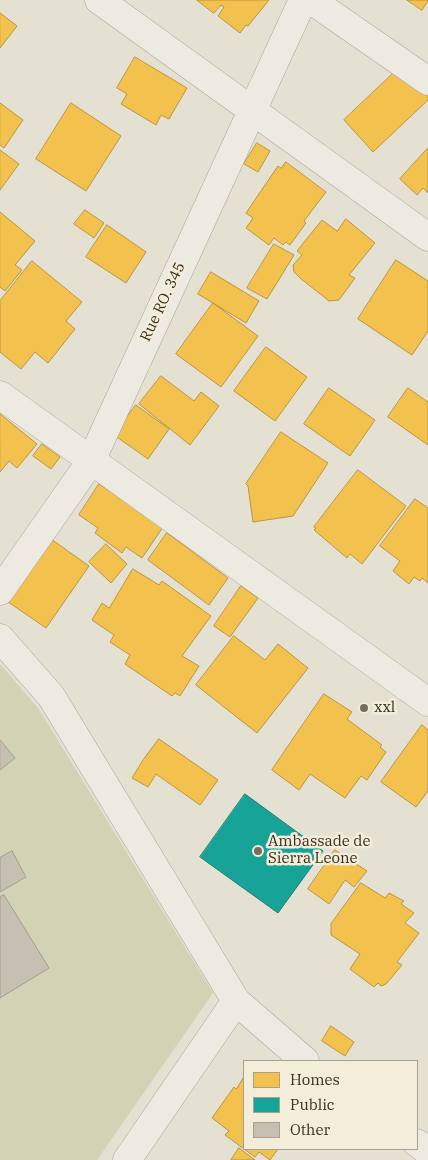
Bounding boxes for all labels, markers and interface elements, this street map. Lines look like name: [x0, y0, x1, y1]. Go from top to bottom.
street label: Rue RO. 345: [137, 259, 189, 345]
place label: xxl: [374, 699, 395, 717]
marker: xxl: [358, 702, 370, 714]
place label: Ambassade de Sierra Leone: [268, 833, 370, 868]
marker: Ambassade de Sierra Leone: [252, 845, 264, 857]
legend: [243, 1060, 418, 1150]
text: Homes: [290, 1070, 340, 1089]
text: Public: [290, 1095, 335, 1114]
text: Other: [290, 1120, 330, 1139]

